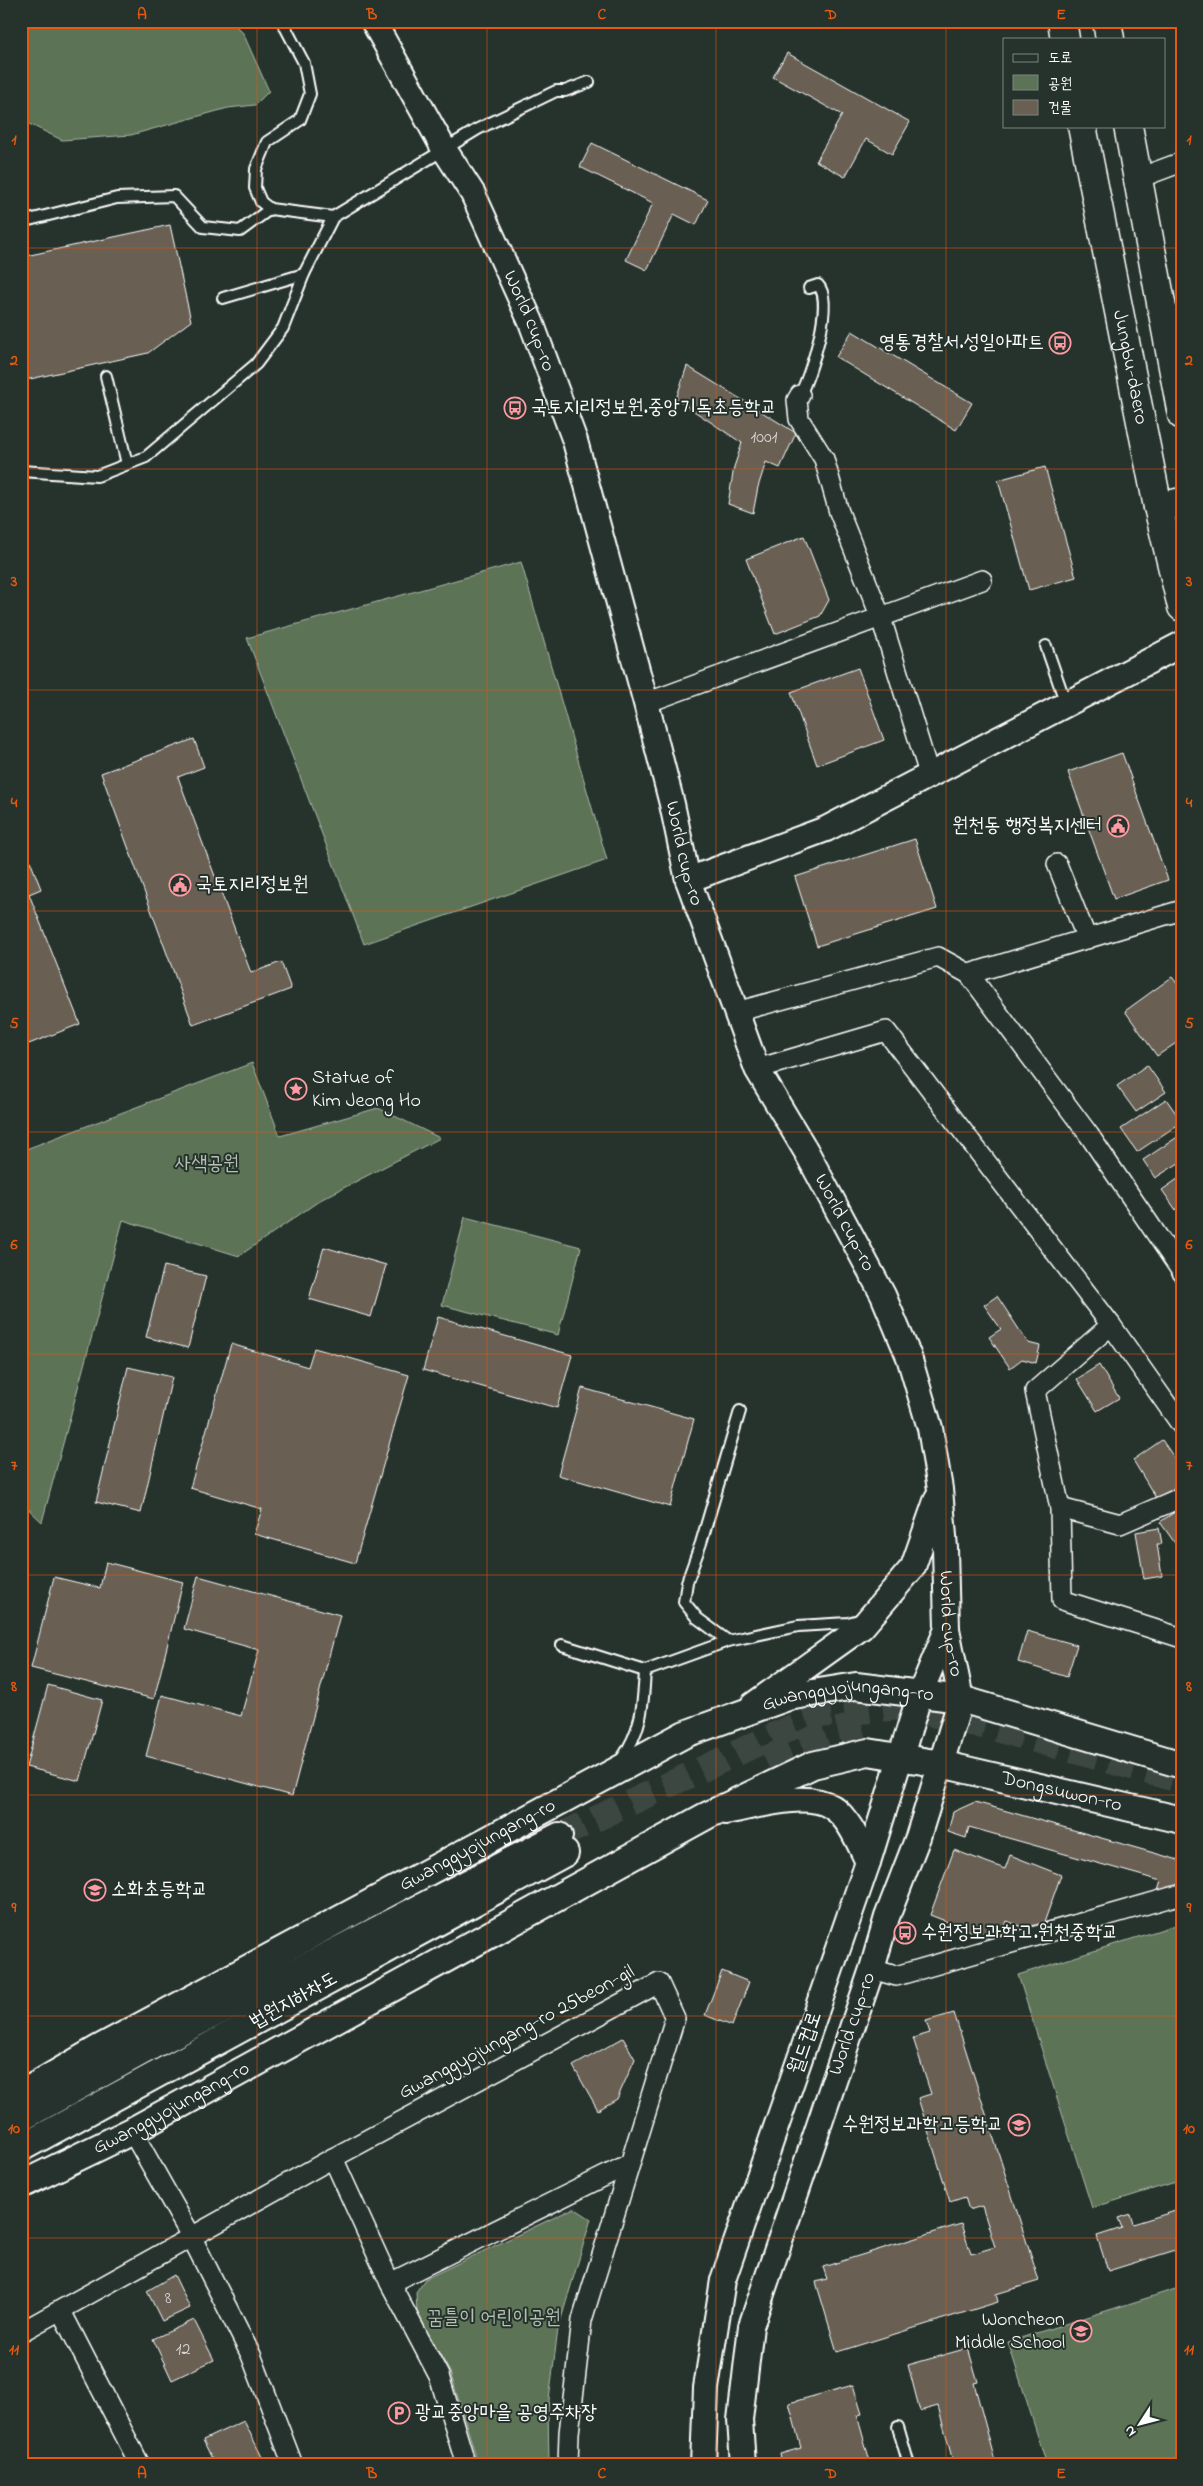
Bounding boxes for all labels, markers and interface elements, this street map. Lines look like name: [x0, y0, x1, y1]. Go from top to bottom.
text: A: [137, 3, 147, 27]
text: B: [366, 3, 378, 27]
text: C: [598, 3, 607, 27]
text: D: [824, 3, 837, 27]
text: E: [1056, 3, 1066, 27]
legend: [1003, 38, 1166, 128]
text: 도로: [1048, 47, 1072, 69]
text: 공원: [1048, 73, 1072, 95]
text: 건물: [1048, 97, 1072, 119]
text: 1: [11, 128, 17, 152]
text: 1: [1186, 128, 1192, 152]
street label: World cup-ro: [495, 266, 563, 376]
street label: Jungbu-daero: [1105, 307, 1156, 427]
place label: 영통경찰서.성일아파트: [879, 329, 1044, 358]
bus stop icon: 영통경찰서.성일아파트: [1048, 331, 1072, 355]
text: 2: [9, 349, 18, 373]
text: 2: [1184, 349, 1193, 373]
place label: 국토지리정보원.중앙기독초등학교: [531, 394, 777, 423]
bus stop icon: 국토지리정보원.중앙기독초등학교: [503, 396, 527, 420]
house number: 1001: [751, 425, 778, 451]
text: 3: [10, 570, 18, 594]
text: 3: [1185, 570, 1193, 594]
text: 4: [10, 791, 18, 815]
text: 4: [1185, 791, 1193, 815]
street label: World cup-ro: [657, 799, 711, 910]
place label: 원천동 행정복지센터: [952, 812, 1102, 841]
public building icon: 원천동 행정복지센터: [1106, 814, 1130, 838]
place label: 국토지리정보원: [196, 871, 309, 900]
public building icon: 국토지리정보원: [168, 873, 192, 897]
text: 5: [9, 1012, 19, 1036]
text: 5: [1184, 1012, 1194, 1036]
place label: Statue of Kim Jeong Ho: [312, 1064, 421, 1117]
place icon: Statue of Kim Jeong Ho: [284, 1077, 308, 1101]
park label: 사색공원: [175, 1150, 239, 1179]
street label: World cup-ro: [806, 1169, 882, 1277]
text: 6: [9, 1233, 18, 1257]
text: 6: [1184, 1233, 1193, 1257]
text: 7: [11, 1454, 18, 1478]
text: 7: [1186, 1454, 1193, 1478]
street label: World cup-ro: [931, 1570, 971, 1679]
street label: Gwanggyojungang-ro: [758, 1671, 936, 1720]
text: 8: [10, 1675, 17, 1699]
text: 8: [1185, 1675, 1192, 1699]
street label: Dongsuwon-ro: [997, 1764, 1125, 1820]
street label: Gwanggyojungang-ro: [394, 1791, 561, 1899]
place label: 소화초등학교: [111, 1876, 208, 1905]
school or university icon: 소화초등학교: [83, 1878, 107, 1902]
text: 9: [11, 1896, 17, 1920]
text: 9: [1186, 1896, 1192, 1920]
place label: 수원정보과학고.원천중학교: [921, 1919, 1118, 1948]
bus stop icon: 수원정보과학고.원천중학교: [893, 1921, 917, 1945]
street label: Gwanggyojungang-ro 25beon-gil: [394, 1958, 641, 2109]
street label: 법원지하차도: [245, 1965, 343, 2037]
street label: World cup-ro: [822, 1969, 884, 2079]
street label: 월드컵로: [782, 2008, 830, 2078]
street label: Gwanggyojungang-ro: [88, 2054, 255, 2162]
place label: 수원정보과학고등학교: [842, 2111, 1003, 2140]
school or university icon: 수원정보과학고등학교: [1007, 2113, 1031, 2137]
text: 10: [8, 2117, 20, 2141]
text: 10: [1183, 2117, 1195, 2141]
house number: 8: [165, 2286, 172, 2312]
park label: 꿈틀이 어린이공원: [427, 2304, 561, 2333]
place label: Woncheon Middle School: [955, 2306, 1065, 2358]
school or university icon: Woncheon Middle School: [1069, 2319, 1093, 2343]
house number: 12: [176, 2337, 190, 2363]
text: 11: [9, 2338, 20, 2362]
text: 11: [1184, 2338, 1195, 2362]
north arrow: [1116, 2398, 1166, 2448]
place label: 광교중앙마을 공영주차장: [415, 2399, 597, 2428]
parking icon: 광교중앙마을 공영주차장: [387, 2401, 411, 2425]
text: N: [1119, 2421, 1142, 2441]
text: A: [137, 2462, 147, 2486]
text: B: [366, 2462, 378, 2486]
text: C: [598, 2462, 607, 2486]
text: D: [824, 2462, 837, 2486]
text: E: [1056, 2462, 1066, 2486]

